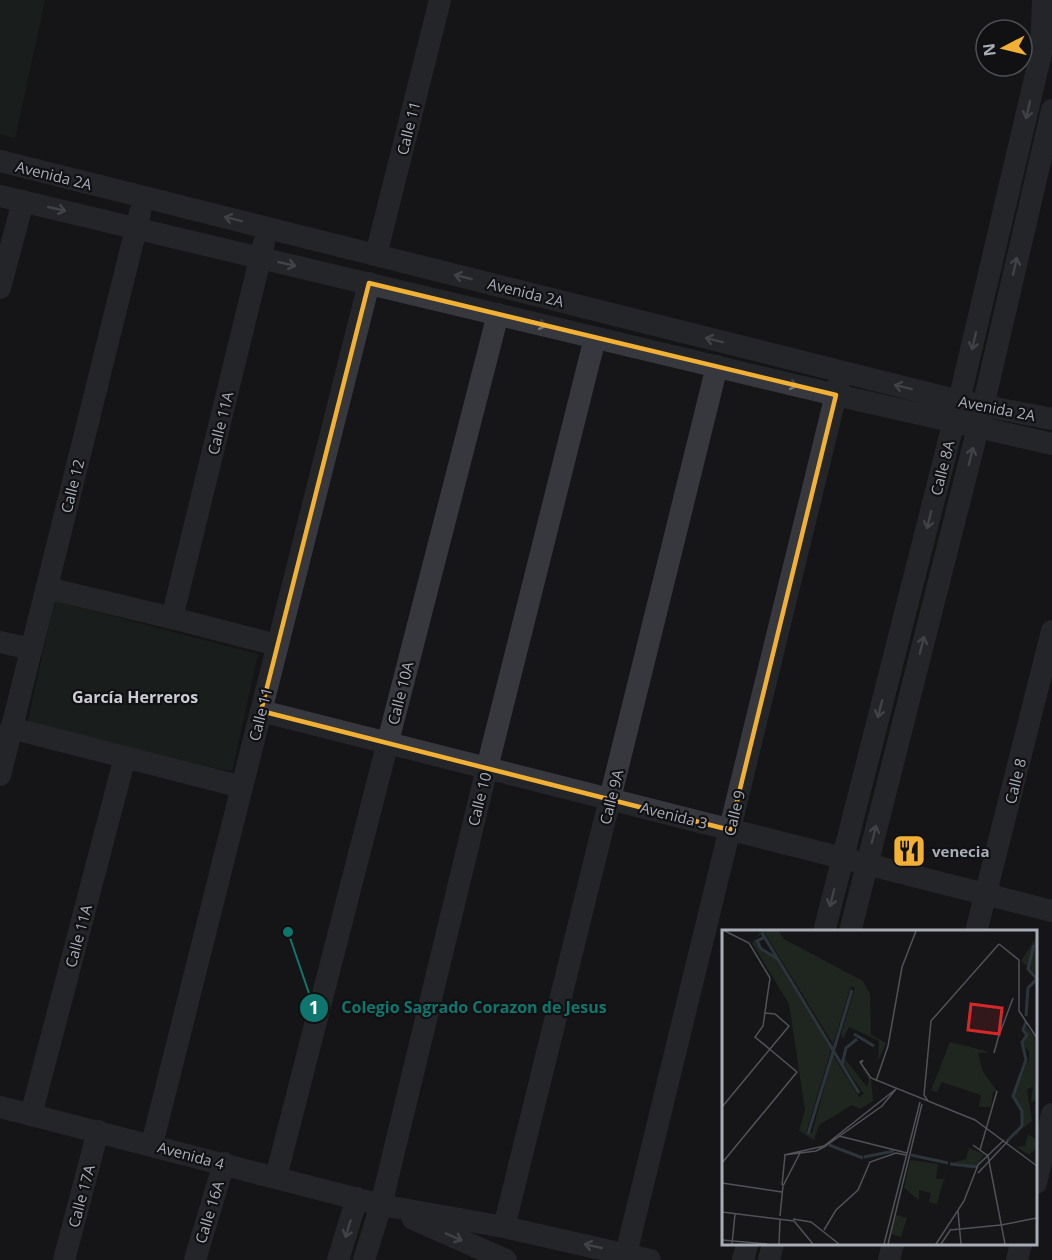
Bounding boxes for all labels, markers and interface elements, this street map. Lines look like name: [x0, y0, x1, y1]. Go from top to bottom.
north arrow: [974, 18, 1034, 78]
text: N: [977, 42, 1001, 58]
street label: Calle 11: [392, 99, 424, 157]
one-way arrow: [1021, 100, 1033, 119]
street label: Avenida 2A: [14, 156, 95, 194]
one-way arrow: [47, 204, 66, 216]
one-way arrow: [224, 213, 243, 225]
one-way arrow: [1010, 257, 1022, 276]
one-way arrow: [278, 259, 297, 271]
one-way arrow: [454, 270, 473, 282]
street label: Avenida 2A: [486, 273, 567, 311]
one-way arrow: [528, 319, 548, 330]
one-way arrow: [967, 331, 979, 350]
one-way arrow: [704, 333, 723, 345]
one-way arrow: [780, 378, 799, 390]
one-way arrow: [894, 380, 913, 392]
street label: Calle 11A: [203, 389, 238, 457]
street label: Avenida 2A: [957, 391, 1038, 425]
street label: Calle 8A: [926, 438, 959, 497]
one-way arrow: [965, 447, 977, 466]
street label: Calle 12: [56, 457, 88, 515]
one-way arrow: [922, 510, 934, 529]
one-way arrow: [917, 636, 929, 655]
street label: Calle 10A: [383, 659, 418, 727]
street label: Calle 11: [244, 685, 276, 743]
district label: García Herreros: [72, 686, 198, 708]
one-way arrow: [874, 699, 886, 718]
street label: Calle 8: [1000, 756, 1030, 806]
street label: Calle 9A: [595, 767, 628, 826]
street label: Calle 10: [463, 770, 495, 828]
street label: Calle 9: [719, 788, 749, 838]
street label: Avenida 3: [638, 797, 710, 833]
one-way arrow: [869, 825, 880, 844]
restaurant icon: venecia: [891, 833, 927, 869]
place label: venecia: [932, 841, 989, 861]
one-way arrow: [826, 888, 838, 907]
street label: Calle 11A: [60, 902, 96, 970]
inset map: [722, 930, 1037, 1245]
callout: Colegio Sagrado Corazon de Jesus: [299, 991, 618, 1025]
text: 1: [309, 995, 319, 1019]
text: Colegio Sagrado Corazon de Jesus: [341, 996, 607, 1018]
street label: Avenida 4: [155, 1136, 227, 1174]
street label: Calle 17A: [63, 1162, 99, 1230]
street label: Calle 16A: [190, 1178, 228, 1246]
one-way arrow: [342, 1219, 353, 1238]
one-way arrow: [444, 1232, 462, 1244]
one-way arrow: [584, 1240, 603, 1252]

